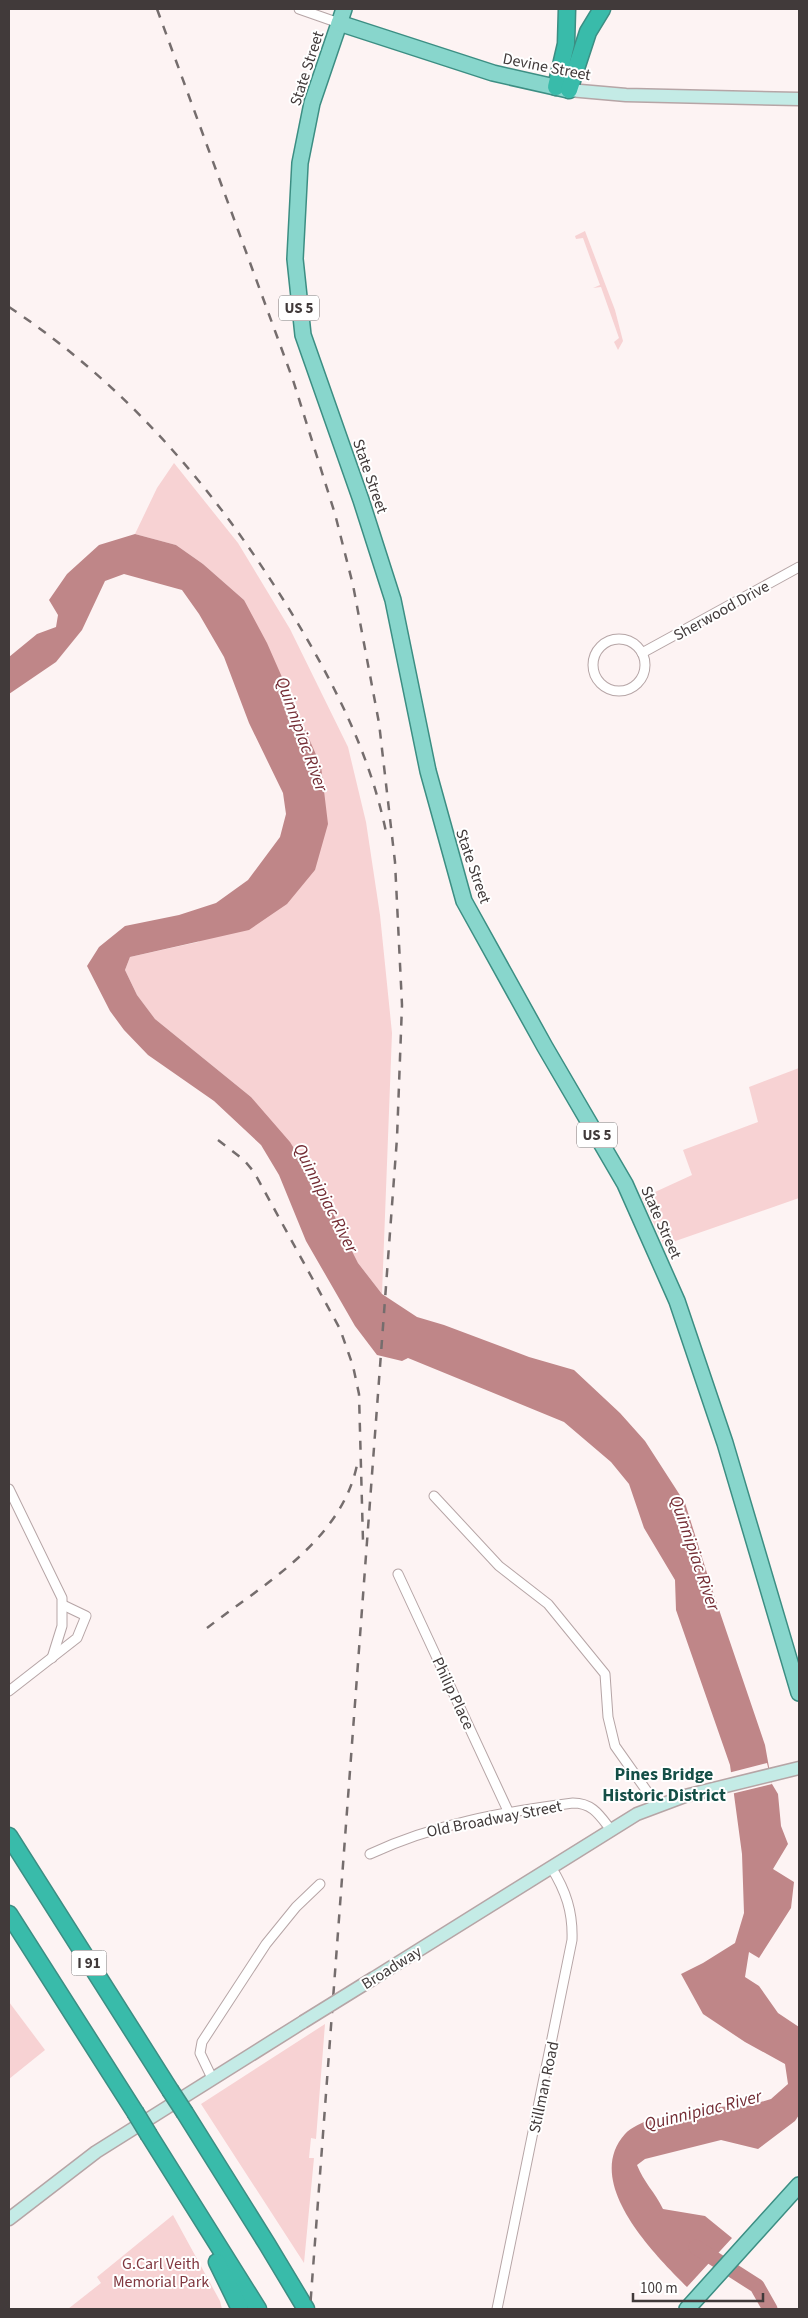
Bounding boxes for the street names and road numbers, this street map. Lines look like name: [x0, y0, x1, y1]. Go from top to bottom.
street label: State Street: [285, 28, 330, 109]
street label: Devine Street: [501, 48, 593, 86]
road number: US 5: [279, 296, 319, 320]
street label: State Street: [347, 436, 393, 517]
street label: Sherwood Drive: [670, 575, 773, 646]
street label: State Street: [450, 826, 496, 907]
road number: US 5: [577, 1122, 617, 1148]
street label: State Street: [635, 1183, 687, 1263]
street label: Philip Place: [427, 1653, 480, 1733]
street label: Old Broadway Street: [425, 1795, 564, 1843]
street label: Broadway: [357, 1940, 426, 1995]
road number: I 91: [72, 1950, 106, 1976]
street label: Stillman Road: [524, 2039, 564, 2135]

